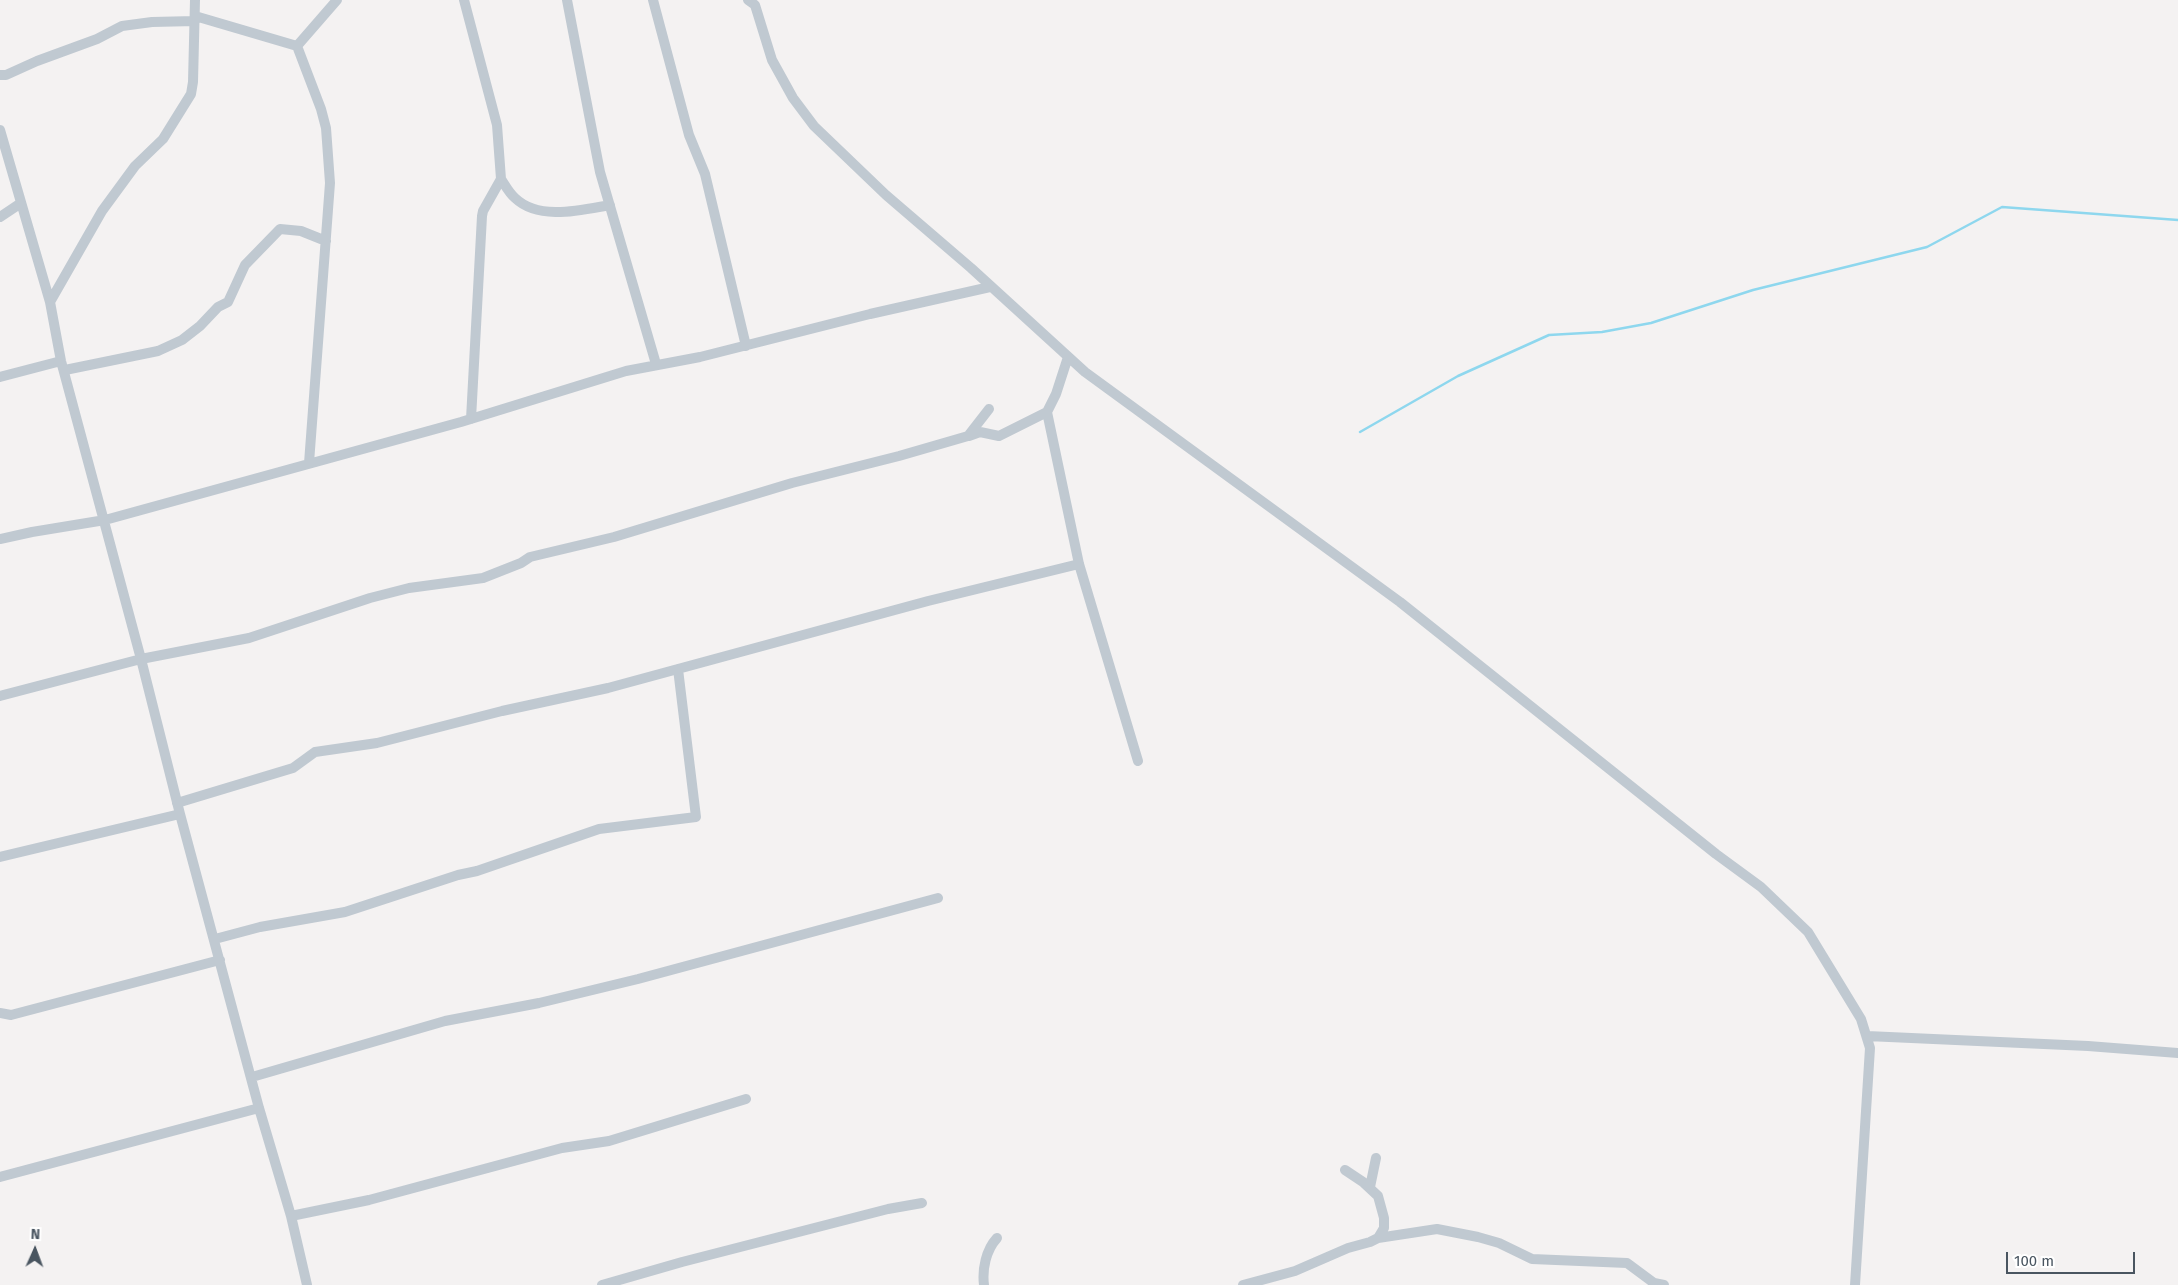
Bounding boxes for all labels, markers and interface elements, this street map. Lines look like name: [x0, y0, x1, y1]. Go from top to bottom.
north arrow: [10, 1225, 60, 1275]
text: N: [31, 1226, 40, 1243]
scale bar: [2008, 1242, 2137, 1274]
text: 100 m: [2014, 1252, 2054, 1270]

